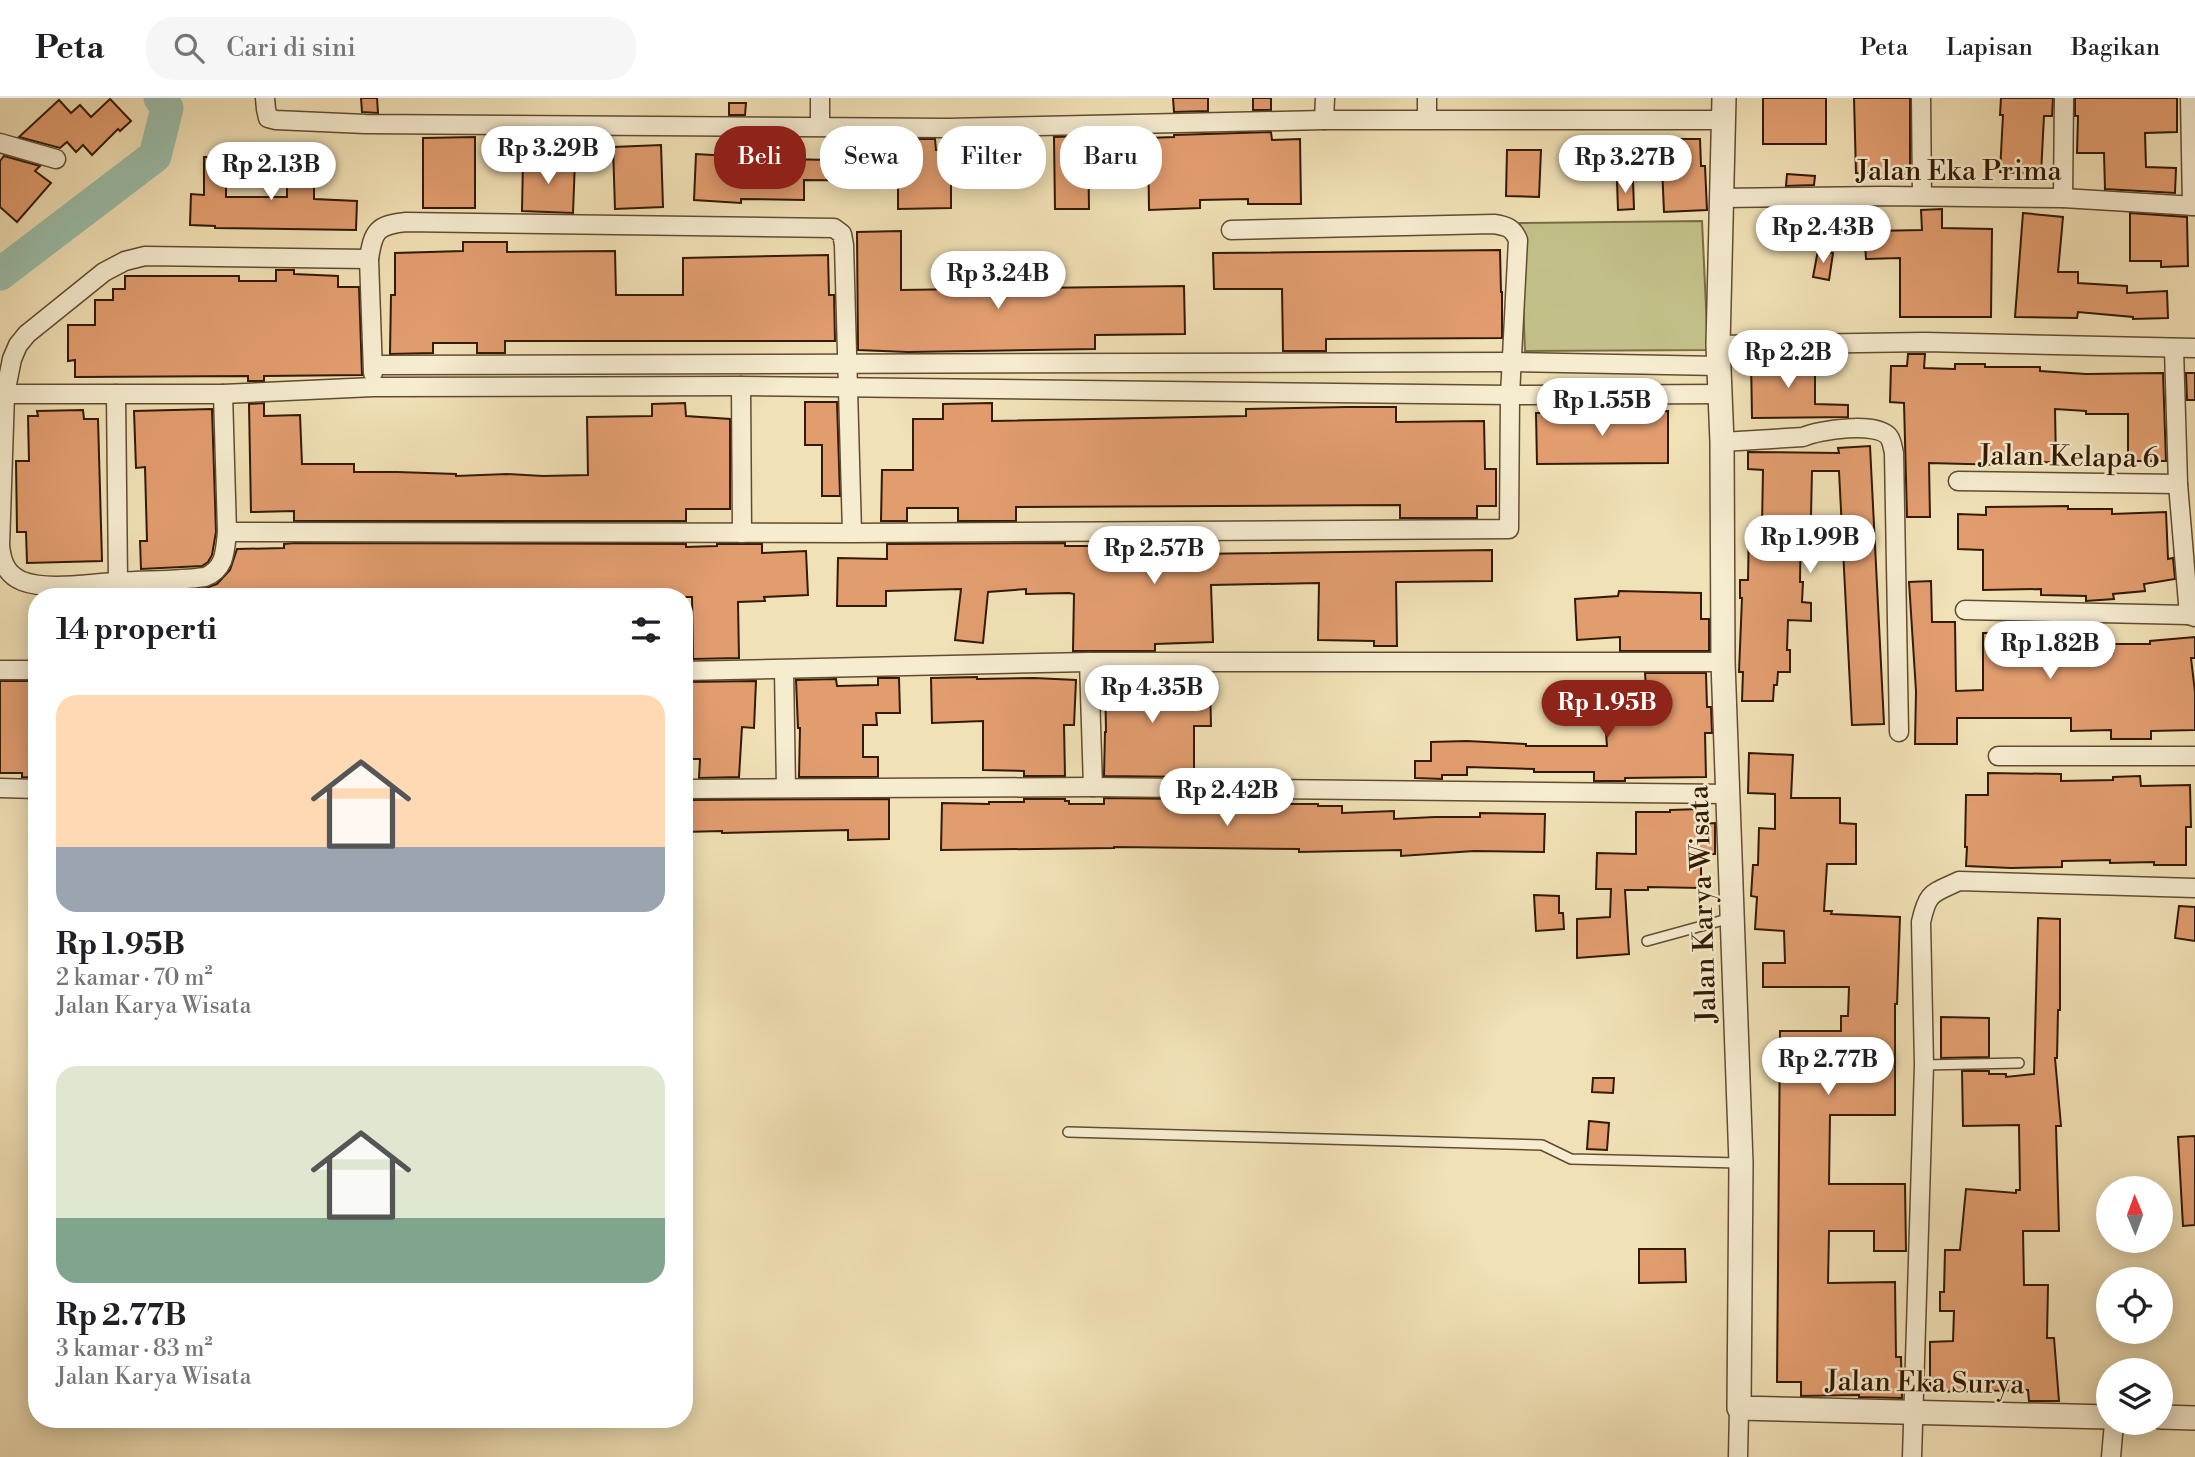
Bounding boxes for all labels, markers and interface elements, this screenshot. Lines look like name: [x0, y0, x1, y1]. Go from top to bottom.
search box: [146, 17, 636, 80]
text: Peta: [35, 28, 104, 69]
icon: search: [170, 29, 208, 67]
text: Cari di sini: [226, 32, 356, 64]
text: Peta: [1860, 33, 1908, 63]
text: Lapisan: [1946, 33, 2033, 63]
text: Bagikan: [2071, 33, 2160, 63]
pin: Rp 3.29B: [476, 126, 620, 186]
chip: Beli: [714, 126, 806, 189]
chip: Sewa: [820, 126, 923, 189]
chip: Filter: [937, 126, 1046, 189]
chip: Baru: [1060, 126, 1162, 189]
text: Rp 3.29B: [497, 135, 599, 163]
pin: Rp 3.27B: [1553, 136, 1697, 195]
pin: Rp 2.13B: [199, 142, 343, 202]
text: Rp 3.27B: [1575, 144, 1675, 172]
text: Rp 2.13B: [222, 151, 320, 179]
street label: Jalan Eka Prima: [1855, 154, 2063, 189]
pin: Rp 2.43B: [1751, 206, 1895, 265]
text: Rp 2.43B: [1772, 214, 1874, 242]
pin: Rp 3.24B: [926, 252, 1070, 311]
text: Rp 3.24B: [947, 260, 1049, 288]
pin: Rp 2.2B: [1723, 330, 1853, 390]
text: Rp 2.2B: [1744, 339, 1832, 367]
pin: Rp 1.55B: [1530, 378, 1674, 438]
text: Rp 1.55B: [1553, 387, 1651, 415]
street label: Jalan Kelapa 6: [1977, 438, 2160, 476]
pin: Rp 1.99B: [1738, 516, 1882, 575]
text: Rp 1.99B: [1760, 524, 1860, 552]
pin: Rp 2.57B: [1082, 526, 1226, 586]
text: Rp 2.57B: [1104, 535, 1204, 563]
text: 14 properti: [56, 611, 217, 649]
icon: filters: [627, 611, 665, 649]
pin: Rp 1.82B: [1978, 622, 2122, 681]
text: Rp 1.82B: [2000, 630, 2100, 658]
pin: Rp 4.35B: [1080, 666, 1224, 725]
text: Rp 4.35B: [1101, 674, 1203, 702]
pin: Rp 1.95B: [1535, 680, 1679, 740]
text: Rp 1.95B: [1558, 689, 1656, 717]
icon: home: [298, 741, 424, 867]
pin: Rp 2.42B: [1155, 768, 1299, 828]
text: Rp 2.42B: [1175, 777, 1279, 805]
street label: Jalan Karya Wisata: [1681, 784, 1725, 1024]
text: Rp 1.95B: [56, 926, 185, 964]
text: 2 kamar · 70 m²: [56, 964, 212, 992]
text: Jalan Karya Wisata: [56, 992, 251, 1020]
pin: Rp 2.77B: [1756, 1038, 1900, 1097]
text: Rp 2.77B: [1778, 1046, 1878, 1074]
icon: home: [298, 1112, 424, 1238]
north arrow: [2096, 1176, 2174, 1253]
map controls: [2096, 1176, 2173, 1435]
button: locate: [2096, 1267, 2173, 1344]
text: Rp 2.77B: [56, 1297, 187, 1335]
text: 3 kamar · 83 m²: [56, 1335, 213, 1363]
button: layers: [2096, 1358, 2173, 1435]
text: Jalan Karya Wisata: [56, 1363, 251, 1391]
street label: Jalan Eka Surya: [1824, 1364, 2025, 1402]

